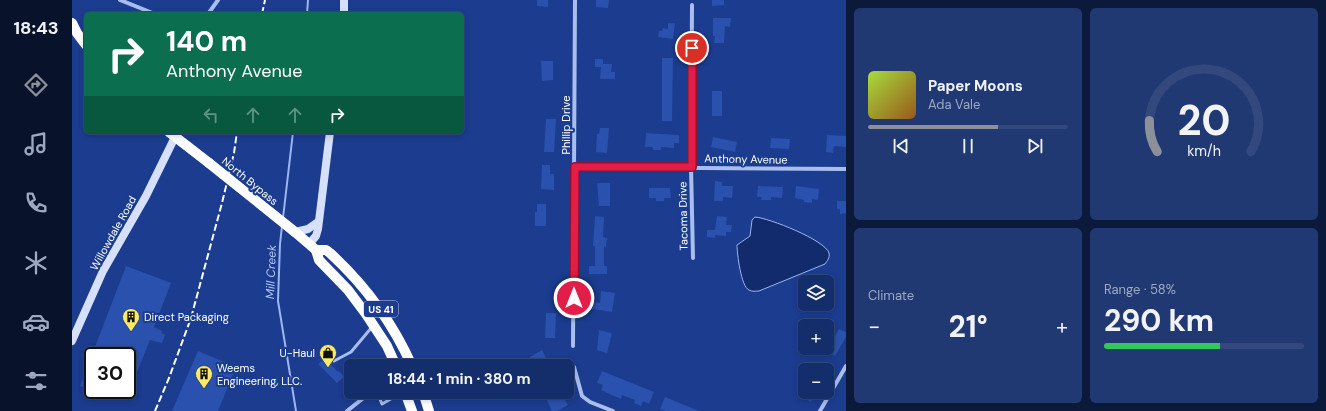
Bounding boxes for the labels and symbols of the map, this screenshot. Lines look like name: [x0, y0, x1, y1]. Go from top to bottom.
pin: [675, 31, 709, 65]
street label: Phillip Drive: [559, 96, 573, 154]
street label: Anthony Avenue: [704, 151, 788, 167]
street label: North Bypass: [219, 154, 281, 208]
street label: Tacoma Drive: [675, 181, 691, 251]
street label: Willowdale Road: [87, 193, 139, 273]
water label: Mill Creek: [262, 244, 280, 300]
position arrow: [553, 277, 595, 319]
road number: US 41: [364, 301, 398, 317]
building icon: Direct Packaging: [121, 307, 141, 332]
place label: Direct Packaging: [144, 310, 229, 324]
shop icon: U-Haul: [318, 343, 338, 368]
place label: U-Haul: [280, 346, 315, 360]
speed limit sign: 30: [84, 347, 136, 399]
place label: Weems Engineering, LLC.: [217, 361, 302, 388]
building icon: Weems Engineering, LLC.: [194, 364, 214, 389]

